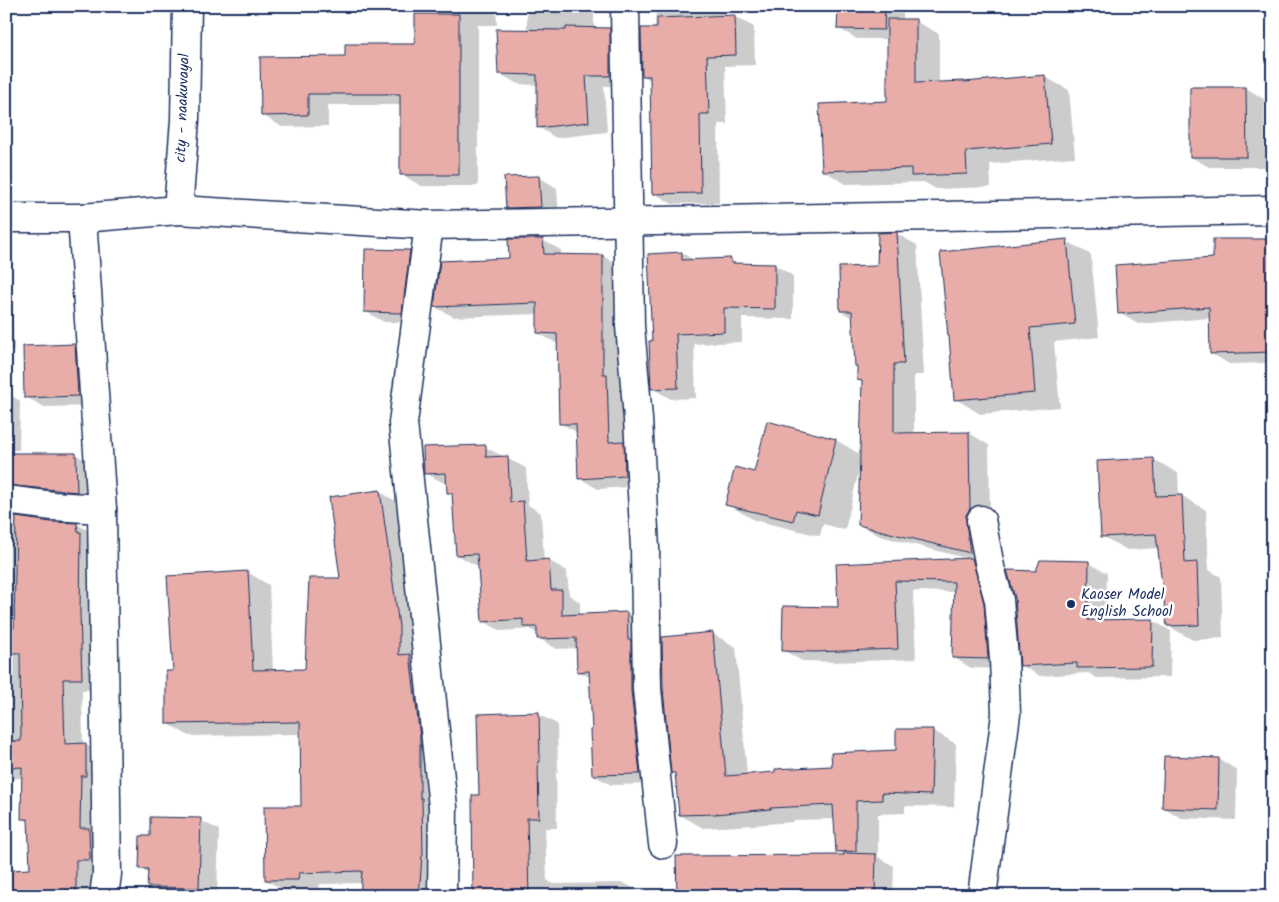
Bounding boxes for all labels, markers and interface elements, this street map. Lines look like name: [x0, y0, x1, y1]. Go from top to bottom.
street label: city - naakuvayal: [169, 53, 197, 163]
place label: Kaoser Model English School: [1081, 583, 1173, 624]
marker: Kaoser Model English School: [1065, 598, 1077, 610]

